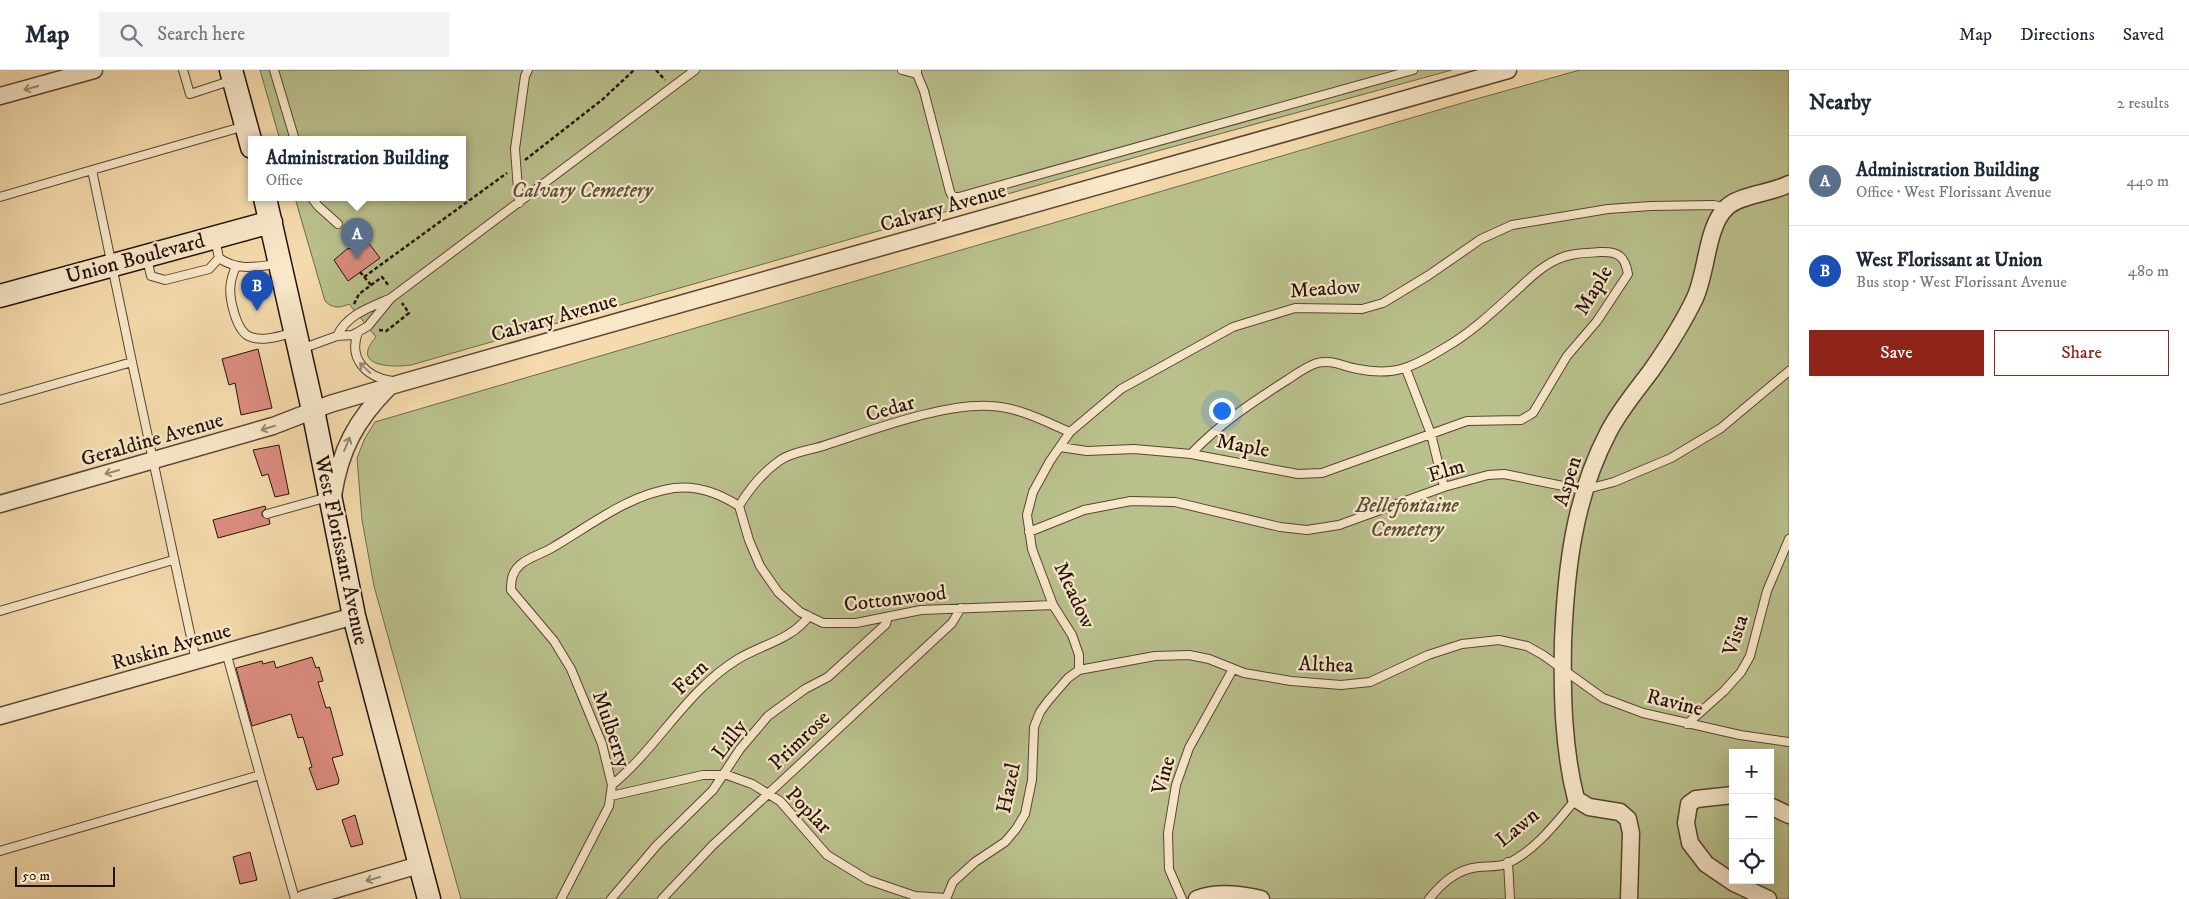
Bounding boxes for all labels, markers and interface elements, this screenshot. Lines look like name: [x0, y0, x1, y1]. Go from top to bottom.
search box: [99, 12, 449, 57]
text: Map: [25, 20, 69, 50]
icon: search: [117, 21, 145, 49]
text: Search here: [157, 23, 245, 46]
text: Map: [1959, 24, 1992, 46]
text: Directions: [2020, 24, 2095, 46]
text: Saved: [2123, 24, 2164, 46]
one-way arrow: [23, 84, 39, 93]
text: Nearby: [1809, 90, 1871, 116]
text: 2 results: [2117, 93, 2169, 113]
popup: [248, 136, 466, 201]
text: Administration Building: [266, 147, 448, 170]
text: Administration Building: [1856, 159, 2039, 182]
text: Office: [266, 170, 303, 190]
text: A: [1820, 171, 1830, 191]
text: 440 m: [2127, 171, 2169, 191]
street label: Calvary Avenue: [877, 177, 1010, 238]
park label: Calvary Cemetery: [511, 178, 654, 204]
text: Office · West Florissant Avenue: [1856, 182, 2051, 202]
pin: A: [341, 218, 373, 259]
street label: Union Boulevard: [63, 228, 208, 290]
text: West Florissant at Union: [1856, 249, 2043, 272]
street label: Maple: [1569, 261, 1619, 320]
text: B: [1820, 261, 1830, 281]
text: 480 m: [2128, 261, 2169, 281]
pin: B: [241, 270, 273, 311]
text: Bus stop · West Florissant Avenue: [1856, 272, 2067, 292]
street label: Meadow: [1289, 274, 1362, 304]
street label: Calvary Avenue: [488, 287, 621, 348]
button: Save: [1809, 330, 1984, 376]
button: Share: [1994, 330, 2169, 376]
one-way arrow: [359, 362, 371, 374]
street label: Cedar: [863, 390, 918, 428]
your location: [1209, 398, 1235, 424]
street label: Geraldine Avenue: [78, 407, 227, 473]
one-way arrow: [261, 423, 277, 433]
street label: Maple: [1214, 428, 1272, 464]
one-way arrow: [342, 437, 352, 452]
street label: West Florissant Avenue: [308, 452, 374, 648]
street label: Elm: [1425, 453, 1468, 489]
street label: Aspen: [1548, 453, 1588, 509]
one-way arrow: [104, 468, 120, 478]
park label: Bellefontaine Cemetery: [1355, 493, 1459, 543]
street label: Meadow: [1047, 558, 1101, 633]
street label: Cottonwood: [842, 580, 948, 618]
street label: Vista: [1717, 612, 1755, 660]
street label: Ruskin Avenue: [109, 617, 234, 676]
street label: Althea: [1298, 651, 1354, 679]
street label: Fern: [667, 655, 714, 701]
street label: Ravine: [1644, 683, 1706, 723]
street label: Mulberry: [586, 688, 637, 772]
street label: Primrose: [764, 705, 836, 776]
street label: Lilly: [707, 714, 754, 765]
map controls: [1729, 749, 1774, 884]
button: +: [1729, 749, 1774, 794]
street label: Vine: [1146, 753, 1182, 798]
street label: Hazel: [991, 760, 1027, 816]
street label: Poplar: [780, 782, 837, 840]
button: −: [1729, 794, 1774, 839]
street label: Lawn: [1491, 802, 1545, 853]
button: locate: [1729, 839, 1774, 884]
scale bar: [15, 864, 115, 887]
text: 50 m: [22, 867, 50, 885]
one-way arrow: [365, 874, 381, 884]

